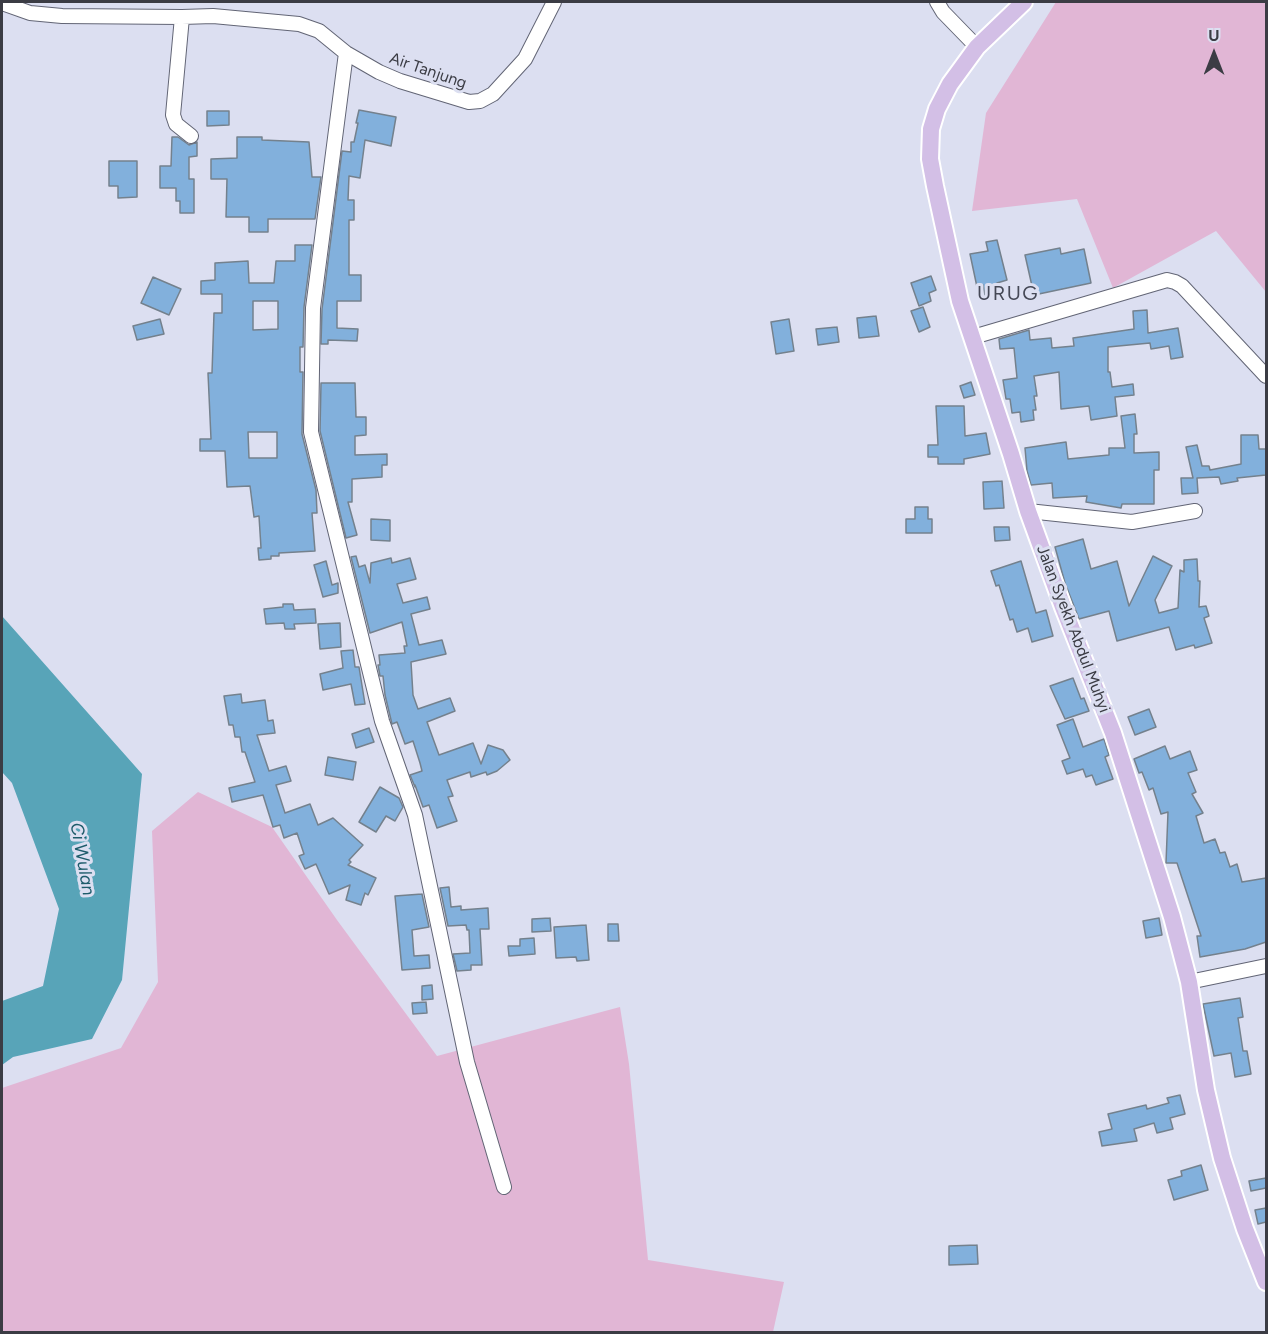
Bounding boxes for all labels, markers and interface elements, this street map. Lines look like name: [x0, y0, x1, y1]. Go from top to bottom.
north arrow: [1184, 24, 1244, 84]
text: U: [1208, 26, 1220, 45]
street label: Air Tanjung: [387, 49, 469, 93]
district label: URUG: [977, 282, 1039, 306]
street label: Jalan Syekh Abdul Muhyi: [1032, 543, 1114, 715]
water label: Ci Wulan: [65, 821, 99, 897]

